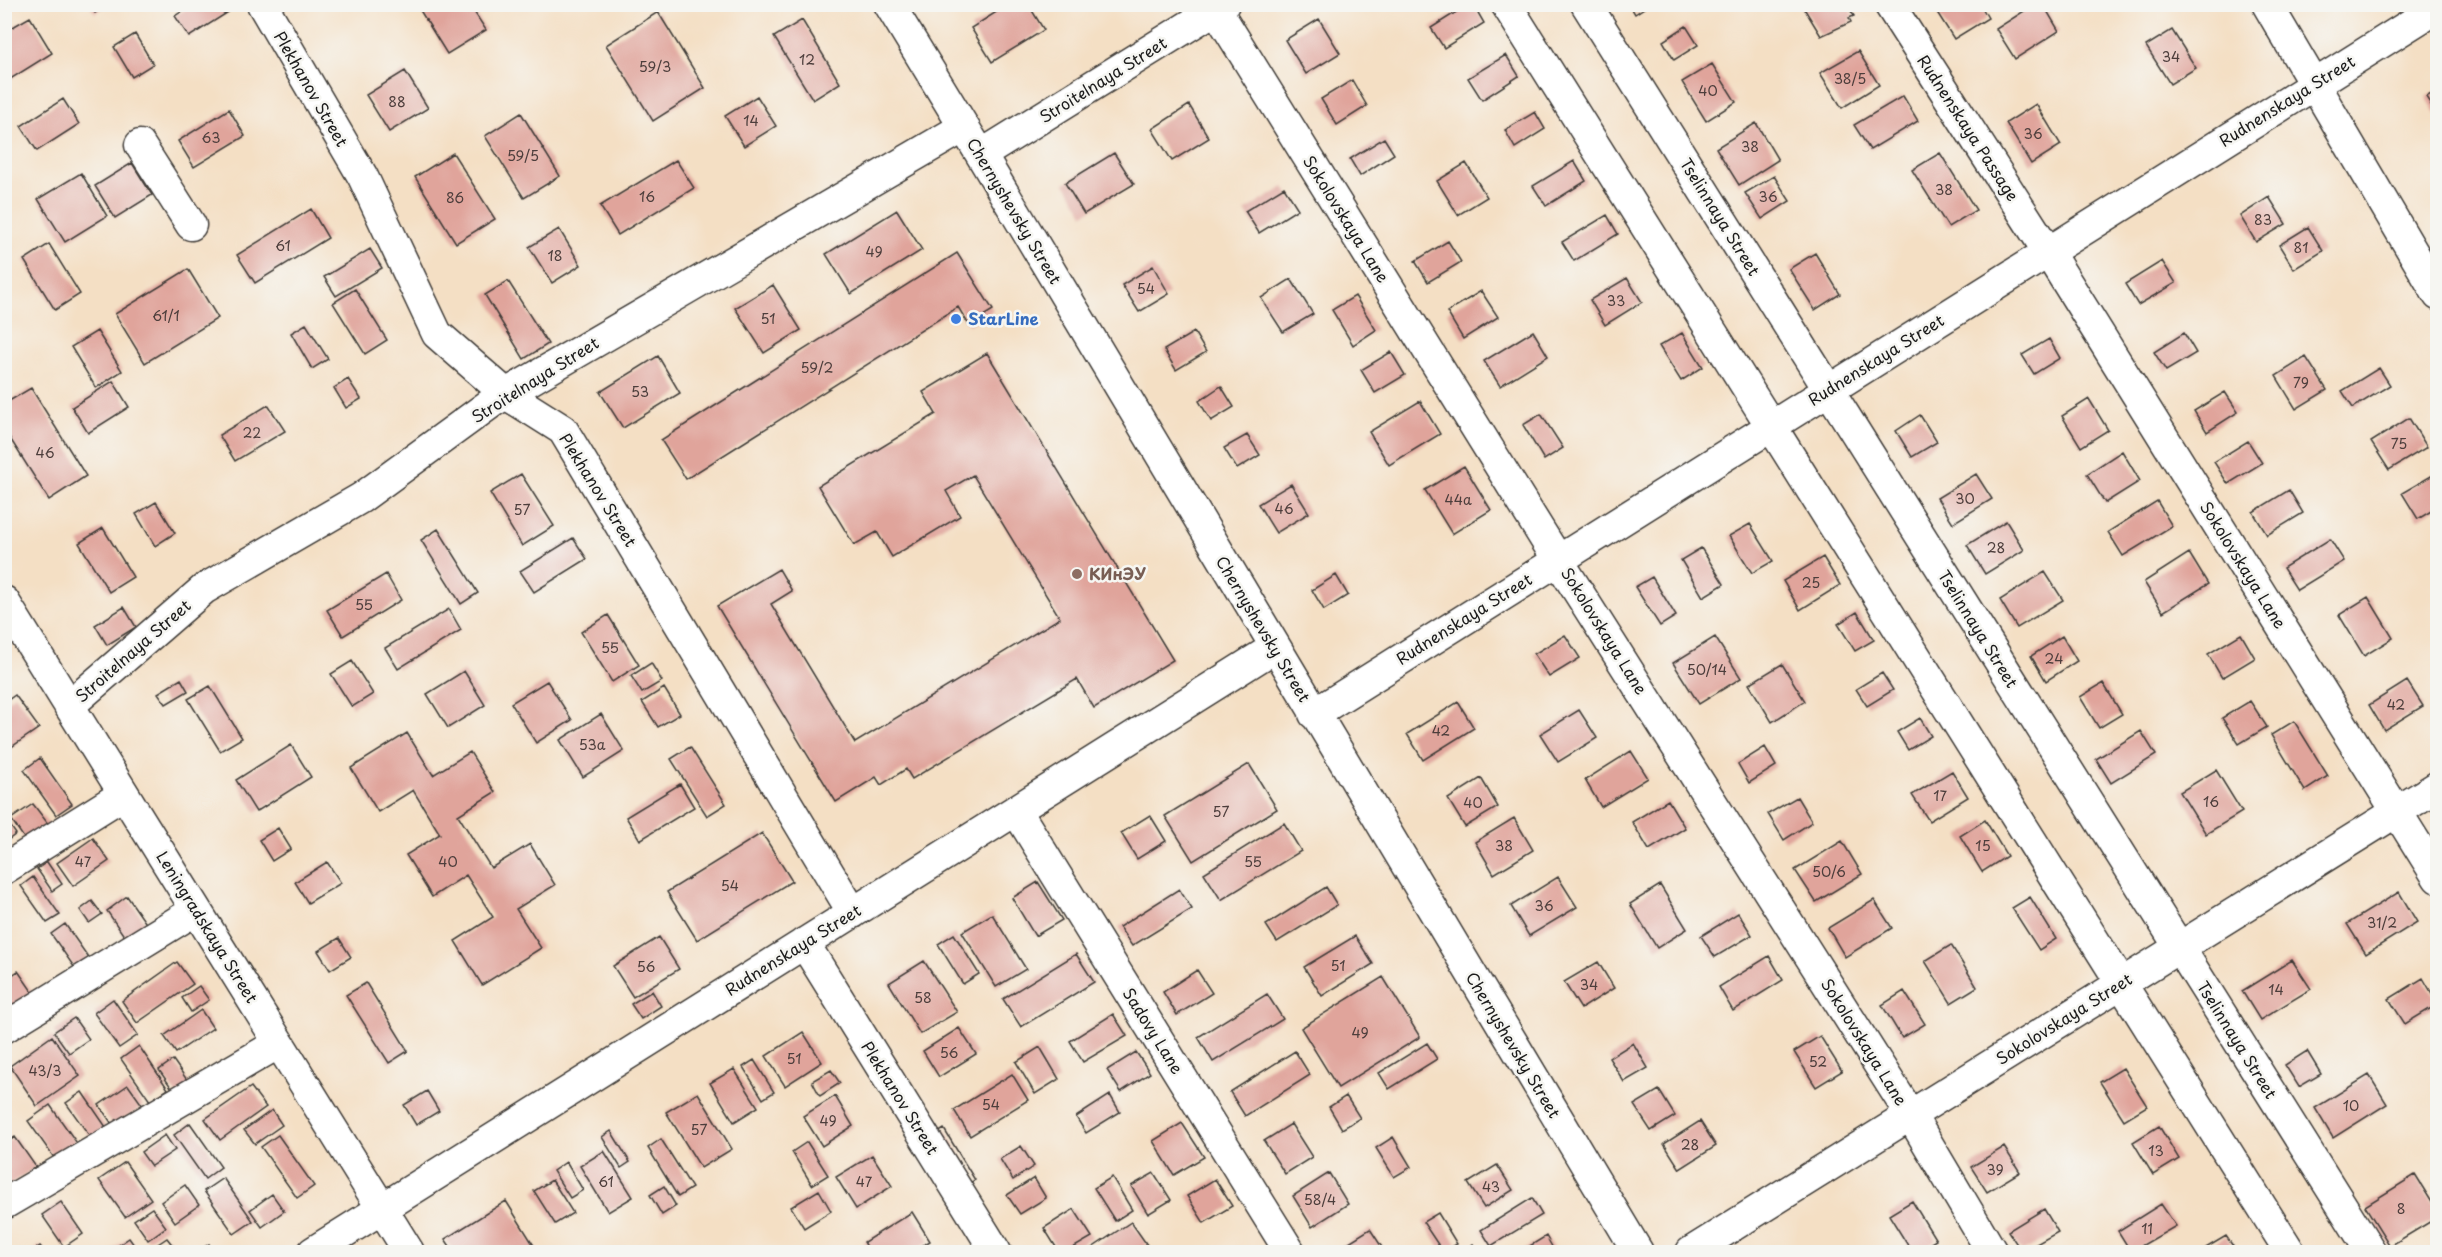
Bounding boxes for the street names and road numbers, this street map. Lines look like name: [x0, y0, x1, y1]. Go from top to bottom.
street label: Plekhanov Street: [269, 26, 355, 151]
street label: Stroitelnaya Street: [1034, 30, 1171, 128]
street label: Rudnenskaya Street: [2214, 48, 2359, 152]
street label: Rudnenskaya Passage: [1912, 50, 2025, 205]
street label: Chernyshevsky Street: [962, 133, 1068, 289]
street label: Sokolovskaya Lane: [1298, 150, 1396, 287]
street label: Tselinnaya Street: [1675, 153, 1767, 280]
street label: Rudnenskaya Street: [1803, 307, 1948, 411]
street label: Stroitelnaya Street: [466, 330, 603, 428]
street label: Plekhanov Street: [554, 428, 644, 551]
street label: Sokolovskaya Lane: [2195, 496, 2293, 633]
street label: Chernyshevsky Street: [1211, 551, 1317, 707]
street label: Sokolovskaya Lane: [1556, 562, 1654, 699]
street label: Tselinnaya Street: [1933, 565, 2025, 692]
street label: Rudnenskaya Street: [1391, 566, 1536, 670]
street label: Stroitelnaya Street: [69, 593, 196, 707]
street label: Leningradskaya Street: [151, 846, 265, 1008]
street label: Rudnenskaya Street: [720, 897, 865, 1001]
street label: Sokolovskaya Street: [1991, 966, 2137, 1070]
street label: Chernyshevsky Street: [1461, 967, 1567, 1123]
street label: Sokolovskaya Lane: [1816, 973, 1914, 1110]
street label: Tselinnaya Street: [2192, 976, 2284, 1103]
street label: Sadovy Lane: [1118, 983, 1190, 1078]
street label: Plekhanov Street: [856, 1036, 946, 1159]

